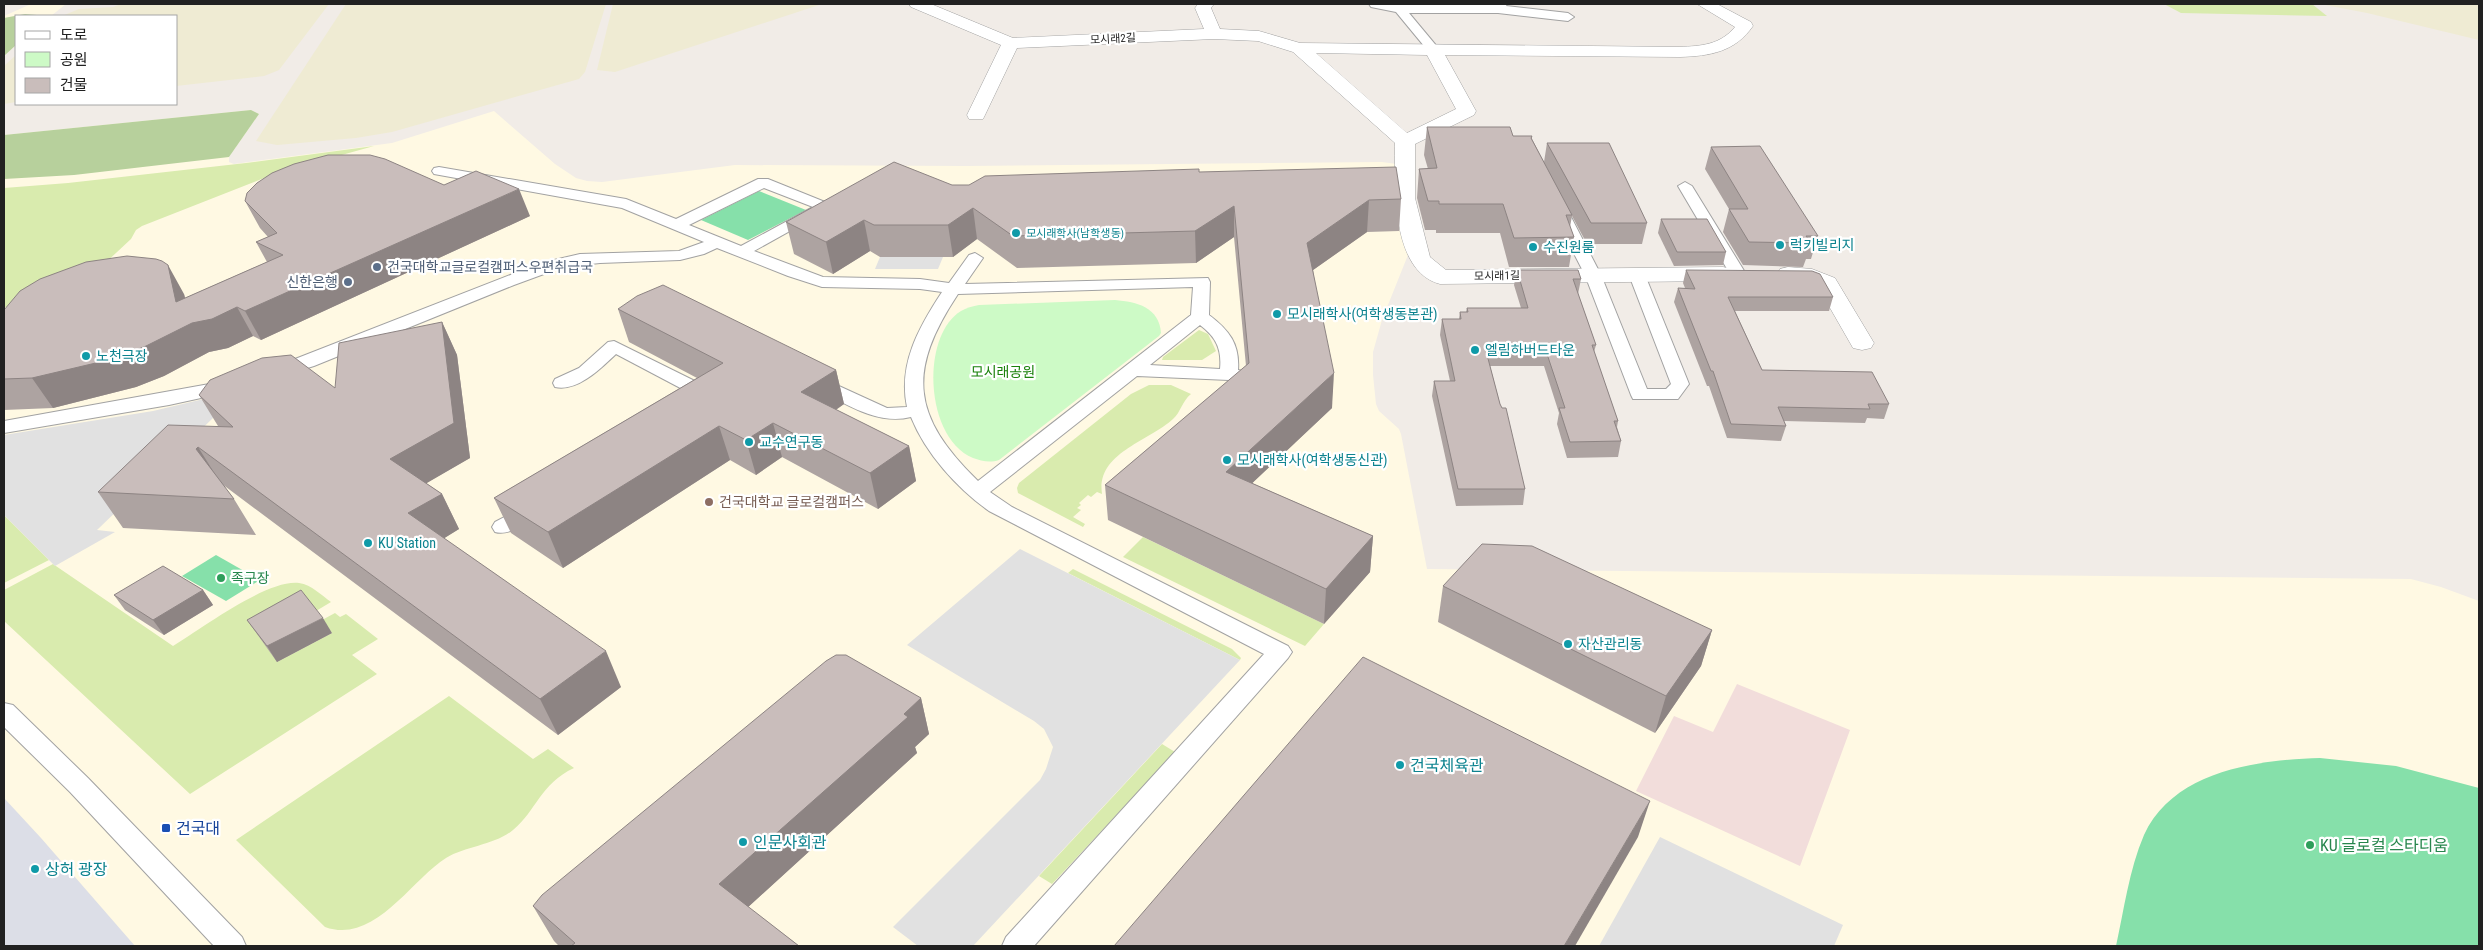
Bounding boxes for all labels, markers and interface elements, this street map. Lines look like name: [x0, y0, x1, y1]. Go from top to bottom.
legend: [15, 15, 178, 105]
text: 도로: [60, 26, 88, 44]
street label: 모시래2길: [1090, 31, 1136, 47]
text: 공원: [60, 51, 88, 69]
text: 건물: [60, 76, 88, 94]
marker: 모시래학사(남학생동): [1010, 227, 1022, 239]
place label: 모시래학사(남학생동): [1026, 227, 1124, 240]
place label: 럭키빌리지: [1790, 237, 1854, 253]
place label: 수진원룸: [1543, 239, 1595, 255]
marker: 럭키빌리지: [1774, 239, 1786, 251]
marker: 수진원룸: [1527, 241, 1539, 253]
place label: 건국대학교글로컬캠퍼스우편취급국: [387, 259, 593, 275]
marker: 건국대학교글로컬캠퍼스우편취급국: [371, 261, 383, 273]
street label: 모시래1길: [1474, 269, 1520, 283]
place label: 신한은행: [286, 274, 338, 290]
marker: 신한은행: [342, 276, 354, 288]
place label: 모시래학사(여학생동본관): [1287, 306, 1438, 323]
marker: 모시래학사(여학생동본관): [1271, 308, 1283, 320]
place label: 엘림하버드타운: [1485, 342, 1575, 358]
marker: 엘림하버드타운: [1469, 344, 1481, 356]
place label: 노천극장: [96, 348, 148, 364]
marker: 노천극장: [80, 350, 92, 362]
park label: 모시래공원: [971, 364, 1035, 380]
place label: 교수연구동: [759, 434, 824, 450]
marker: 교수연구동: [743, 436, 755, 448]
place label: 모시래학사(여학생동신관): [1237, 452, 1388, 469]
marker: 모시래학사(여학생동신관): [1221, 454, 1233, 466]
place label: 건국대학교 글로컬캠퍼스: [719, 494, 864, 510]
marker: 건국대학교 글로컬캠퍼스: [703, 496, 715, 508]
place label: KU Station: [378, 535, 436, 551]
marker: KU Station: [362, 537, 374, 549]
place label: 족구장: [231, 570, 270, 586]
marker: 족구장: [215, 572, 227, 584]
place label: 자산관리동: [1578, 636, 1643, 652]
marker: 자산관리동: [1562, 638, 1574, 650]
place label: 건국체육관: [1410, 756, 1484, 775]
marker: 건국체육관: [1394, 759, 1406, 771]
place label: 건국대: [176, 819, 220, 838]
marker: 건국대: [160, 822, 172, 834]
place label: 인문사회관: [753, 833, 827, 852]
marker: 인문사회관: [737, 836, 749, 848]
place label: KU 글로컬 스타디움: [2320, 836, 2448, 855]
marker: KU 글로컬 스타디움: [2304, 839, 2316, 851]
place label: 상허 광장: [45, 860, 108, 879]
marker: 상허 광장: [29, 863, 41, 875]

